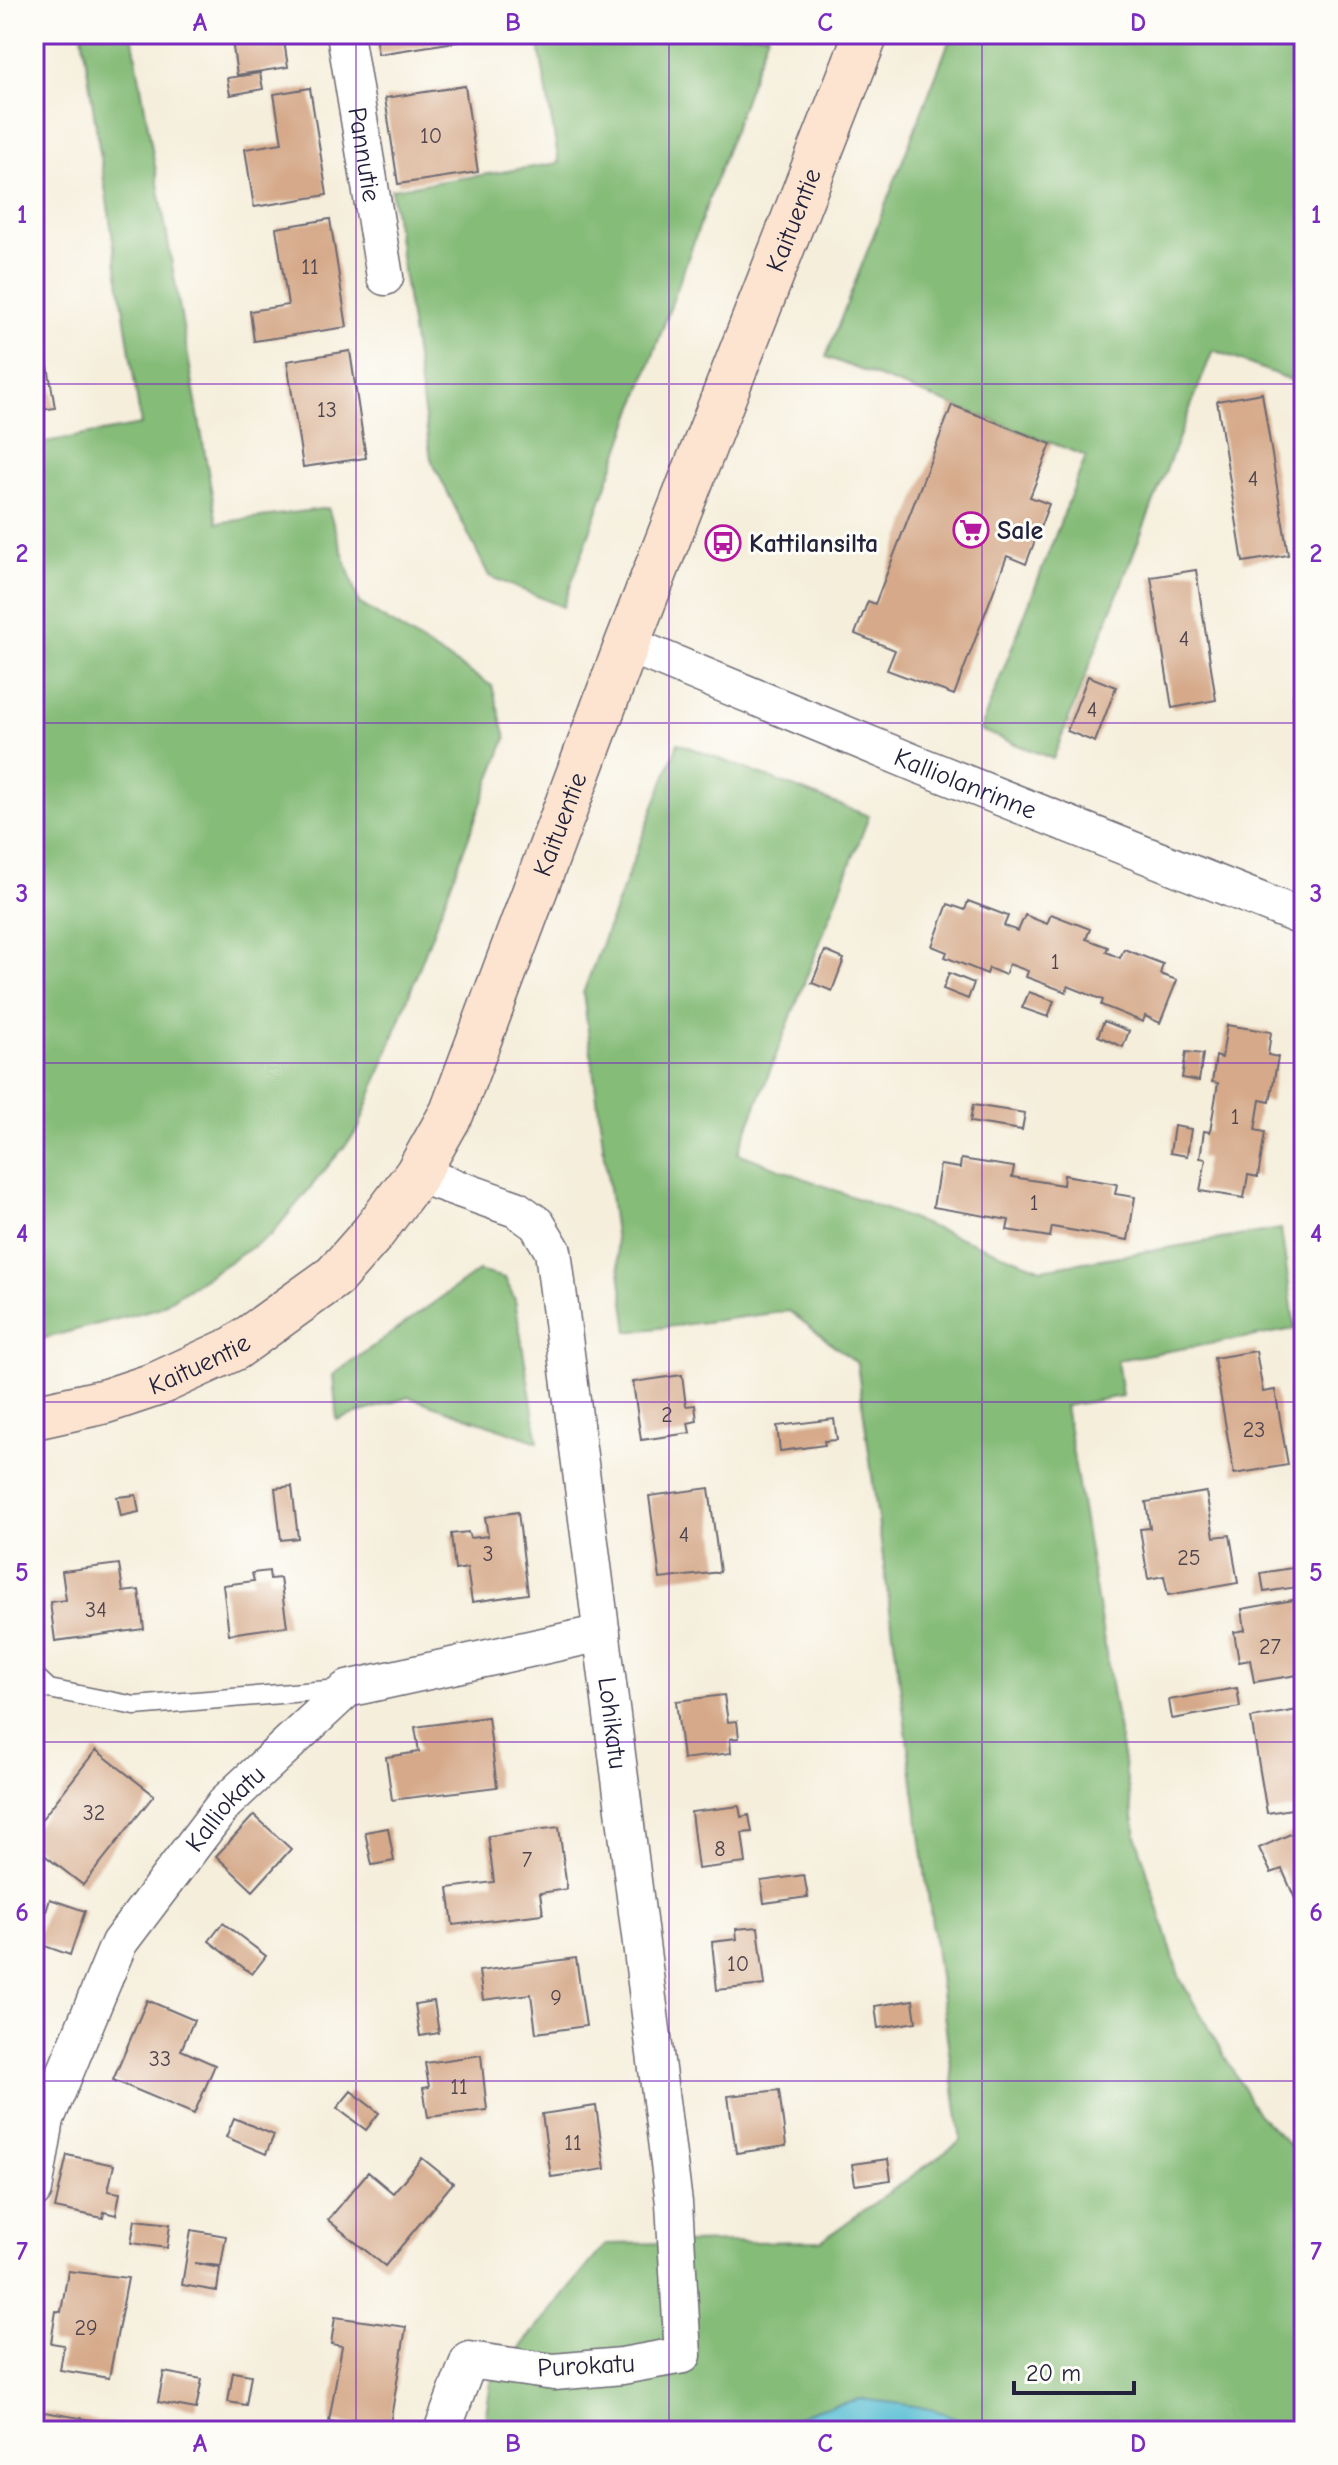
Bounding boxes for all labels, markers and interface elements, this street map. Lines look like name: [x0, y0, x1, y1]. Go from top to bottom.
text: A: [193, 8, 208, 38]
text: B: [505, 8, 521, 38]
text: C: [817, 8, 833, 38]
text: D: [1130, 8, 1146, 38]
street label: Pannutie: [341, 105, 386, 204]
house number: 10: [420, 123, 442, 149]
street label: Kaituentie: [760, 164, 828, 276]
text: 1: [17, 200, 27, 230]
text: 1: [1311, 200, 1321, 230]
house number: 11: [301, 254, 319, 280]
house number: 13: [317, 397, 337, 423]
house number: 4: [1248, 466, 1258, 492]
supermarket icon: Sale: [952, 511, 990, 549]
place label: Sale: [997, 516, 1044, 546]
bus stop icon: Kattilansilta: [704, 524, 742, 562]
place label: Kattilansilta: [749, 529, 878, 559]
text: 2: [16, 539, 28, 569]
text: 2: [1310, 539, 1322, 569]
house number: 4: [1179, 626, 1189, 652]
house number: 4: [1087, 697, 1097, 723]
street label: Kalliolanrinne: [889, 742, 1041, 826]
street label: Kaituentie: [527, 769, 594, 881]
text: 3: [16, 879, 28, 909]
text: 3: [1310, 879, 1322, 909]
house number: 1: [1051, 949, 1059, 975]
house number: 1: [1231, 1104, 1239, 1130]
house number: 1: [1030, 1190, 1038, 1216]
text: 4: [16, 1219, 28, 1249]
text: 4: [1310, 1219, 1322, 1249]
street label: Kaituentie: [145, 1328, 256, 1402]
house number: 2: [661, 1402, 673, 1428]
house number: 23: [1243, 1417, 1265, 1443]
house number: 4: [679, 1522, 689, 1548]
house number: 3: [482, 1541, 494, 1567]
house number: 25: [1177, 1545, 1201, 1571]
text: 5: [15, 1558, 29, 1588]
text: 5: [1309, 1558, 1323, 1588]
house number: 34: [85, 1597, 107, 1623]
house number: 27: [1259, 1634, 1282, 1660]
street label: Lohikatu: [591, 1675, 633, 1771]
street label: Kalliokatu: [180, 1760, 271, 1858]
house number: 32: [83, 1800, 105, 1826]
house number: 8: [714, 1836, 726, 1862]
house number: 7: [522, 1847, 533, 1873]
text: 6: [15, 1898, 29, 1928]
text: 6: [1309, 1898, 1323, 1928]
house number: 10: [727, 1951, 749, 1977]
house number: 9: [550, 1985, 562, 2011]
house number: 33: [149, 2046, 171, 2072]
house number: 11: [450, 2074, 468, 2100]
house number: 11: [564, 2130, 582, 2156]
text: 7: [16, 2237, 28, 2267]
text: 7: [1310, 2237, 1322, 2267]
house number: 29: [74, 2315, 98, 2341]
scale bar: [1014, 2345, 1134, 2395]
street label: Purokatu: [537, 2348, 636, 2384]
text: 20 m: [1026, 2359, 1081, 2387]
text: A: [193, 2429, 208, 2459]
text: B: [505, 2429, 521, 2459]
text: C: [817, 2429, 833, 2459]
text: D: [1130, 2429, 1146, 2459]

